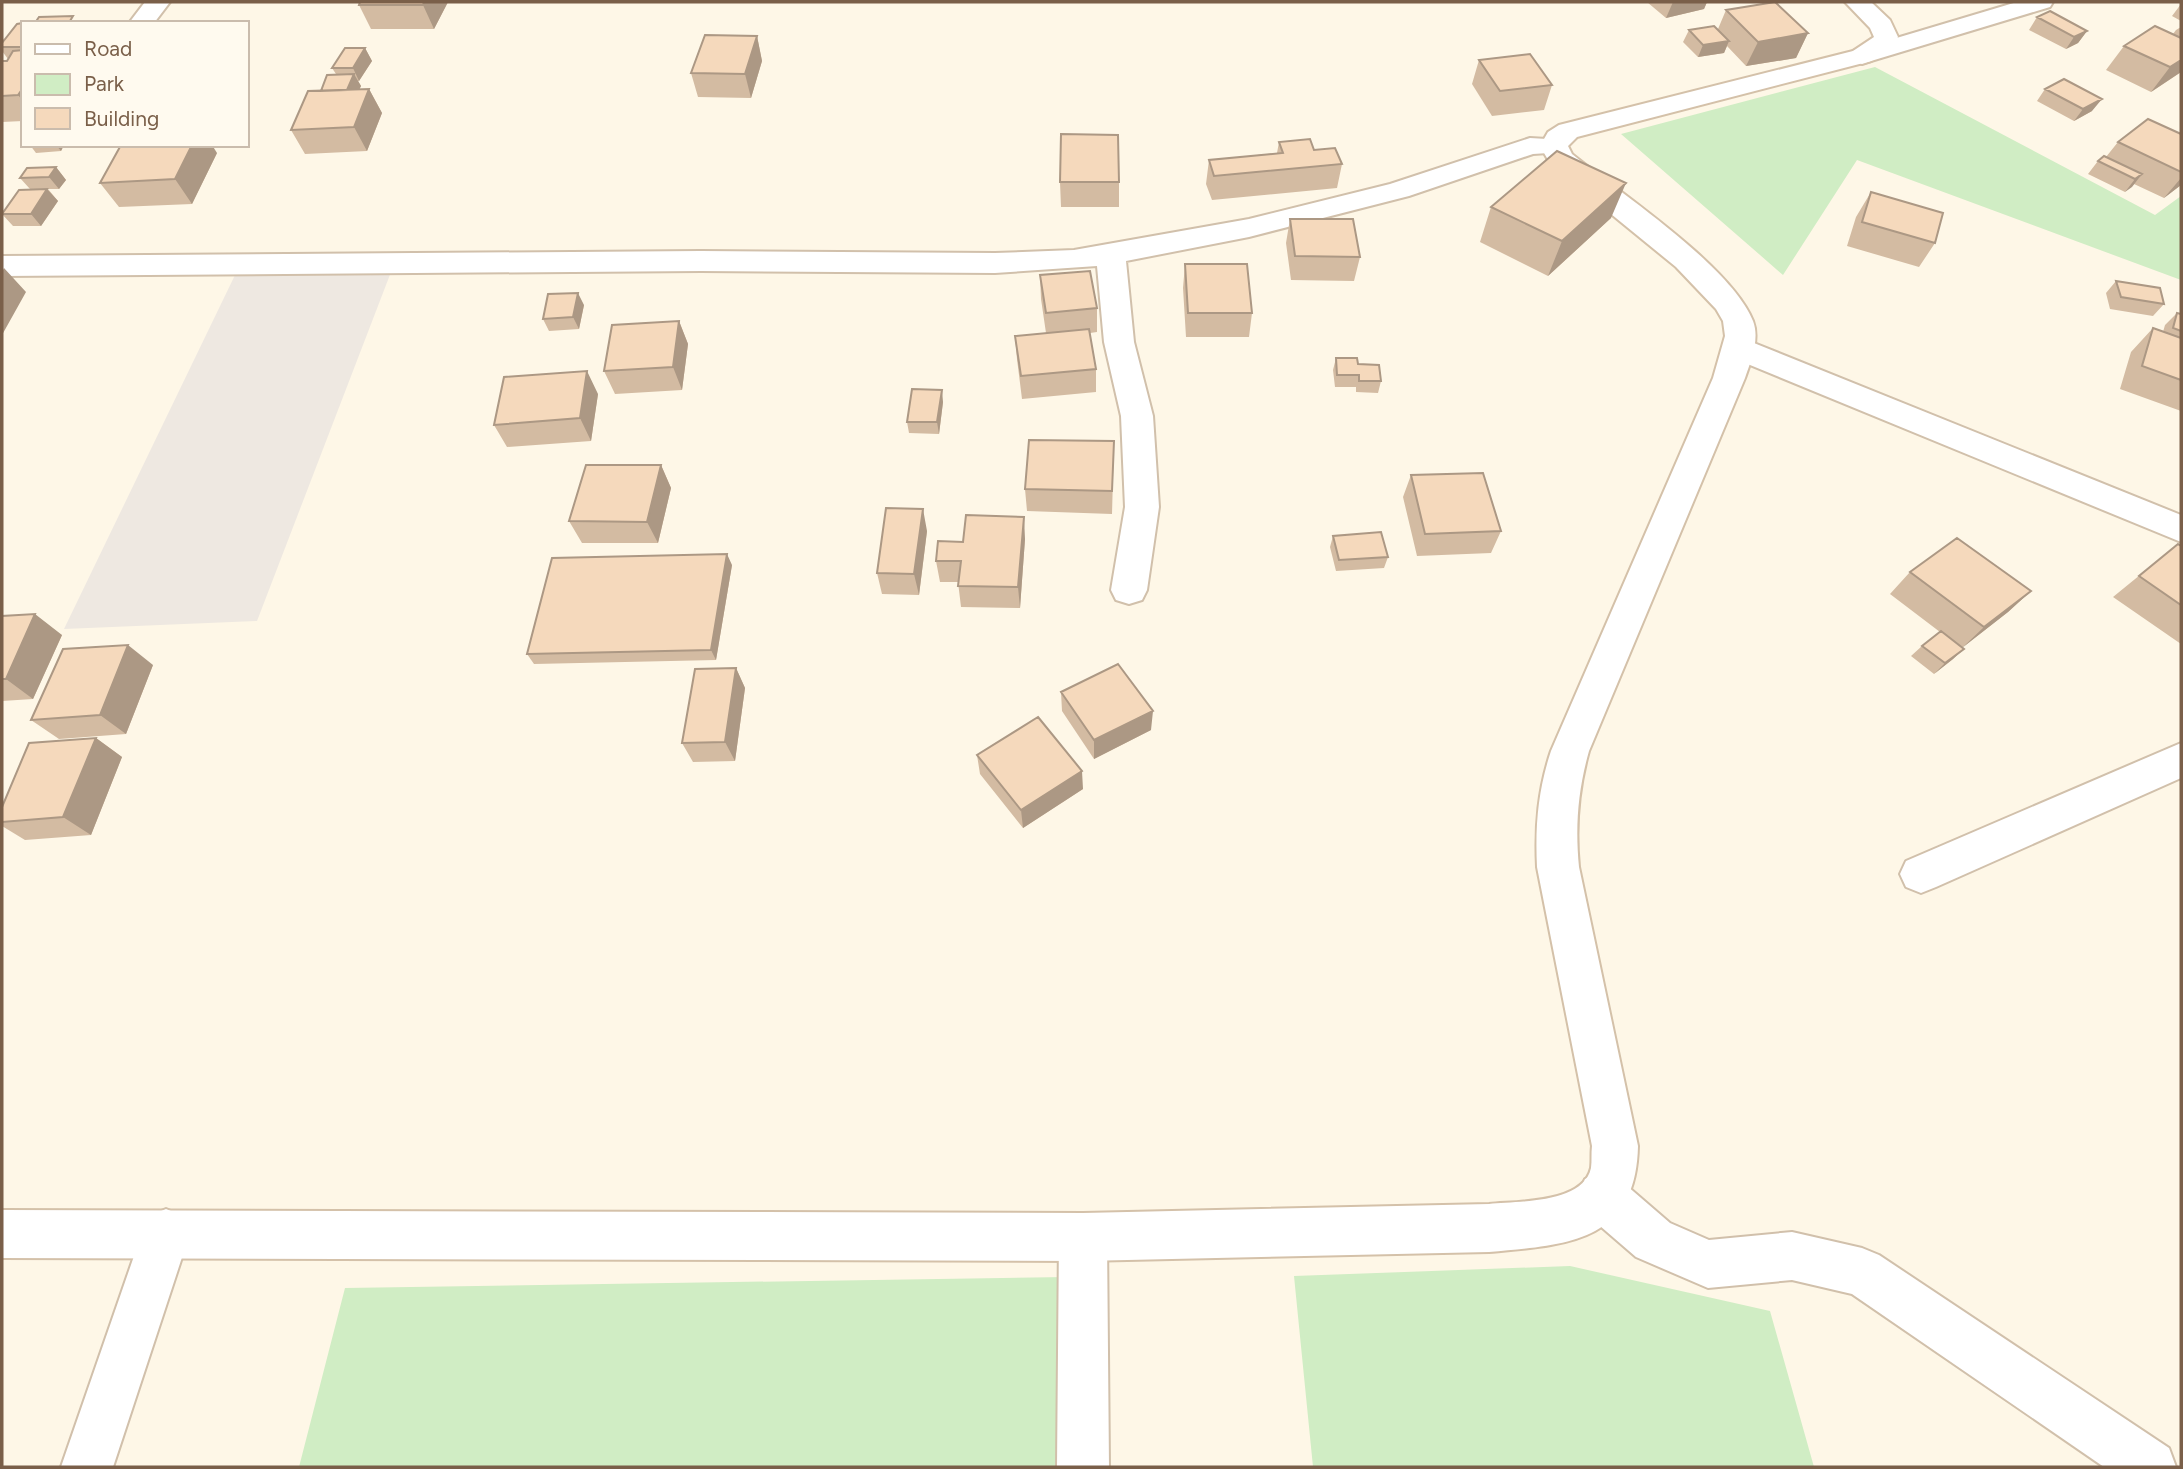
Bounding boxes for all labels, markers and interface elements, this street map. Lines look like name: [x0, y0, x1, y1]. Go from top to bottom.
legend: [21, 21, 248, 147]
text: Road: [84, 36, 132, 61]
text: Park: [84, 71, 125, 96]
text: Building: [84, 106, 159, 131]

